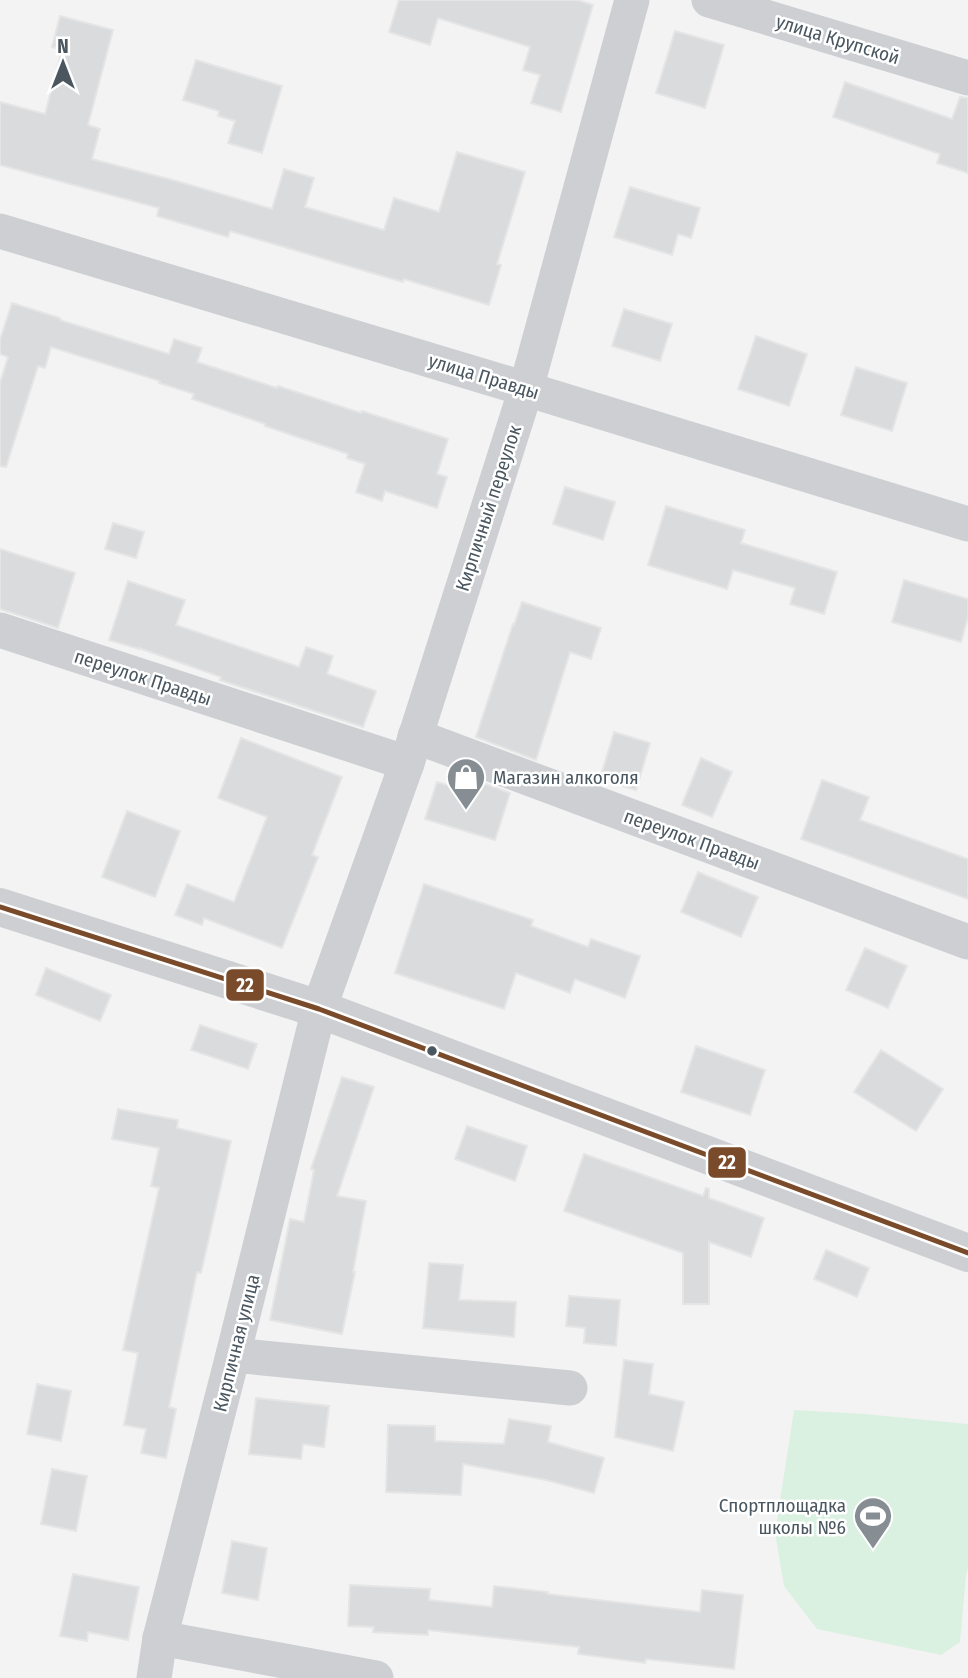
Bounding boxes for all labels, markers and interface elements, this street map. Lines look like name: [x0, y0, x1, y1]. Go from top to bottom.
street label: улица Крупской: [773, 10, 902, 69]
north arrow: [28, 28, 98, 98]
text: N: [57, 35, 69, 58]
street label: улица Правды: [426, 349, 542, 404]
street label: Кирпичный переулок: [451, 422, 526, 594]
street label: переулок Правды: [71, 645, 214, 710]
shop icon: Магазин алкоголя: [445, 756, 487, 811]
place label: Магазин алкоголя: [493, 766, 639, 789]
street label: переулок Правды: [621, 804, 763, 875]
line badge: 22: [225, 968, 265, 1002]
text: 22: [235, 974, 254, 997]
unlabelled marker: [425, 1044, 439, 1058]
line badge: 22: [707, 1146, 747, 1179]
text: 22: [717, 1151, 736, 1174]
street label: Кирпичная улица: [208, 1272, 265, 1414]
place label: Спортплощадка школы №6: [719, 1494, 846, 1539]
sports icon: Спортплощадка школы №6: [852, 1495, 894, 1550]

